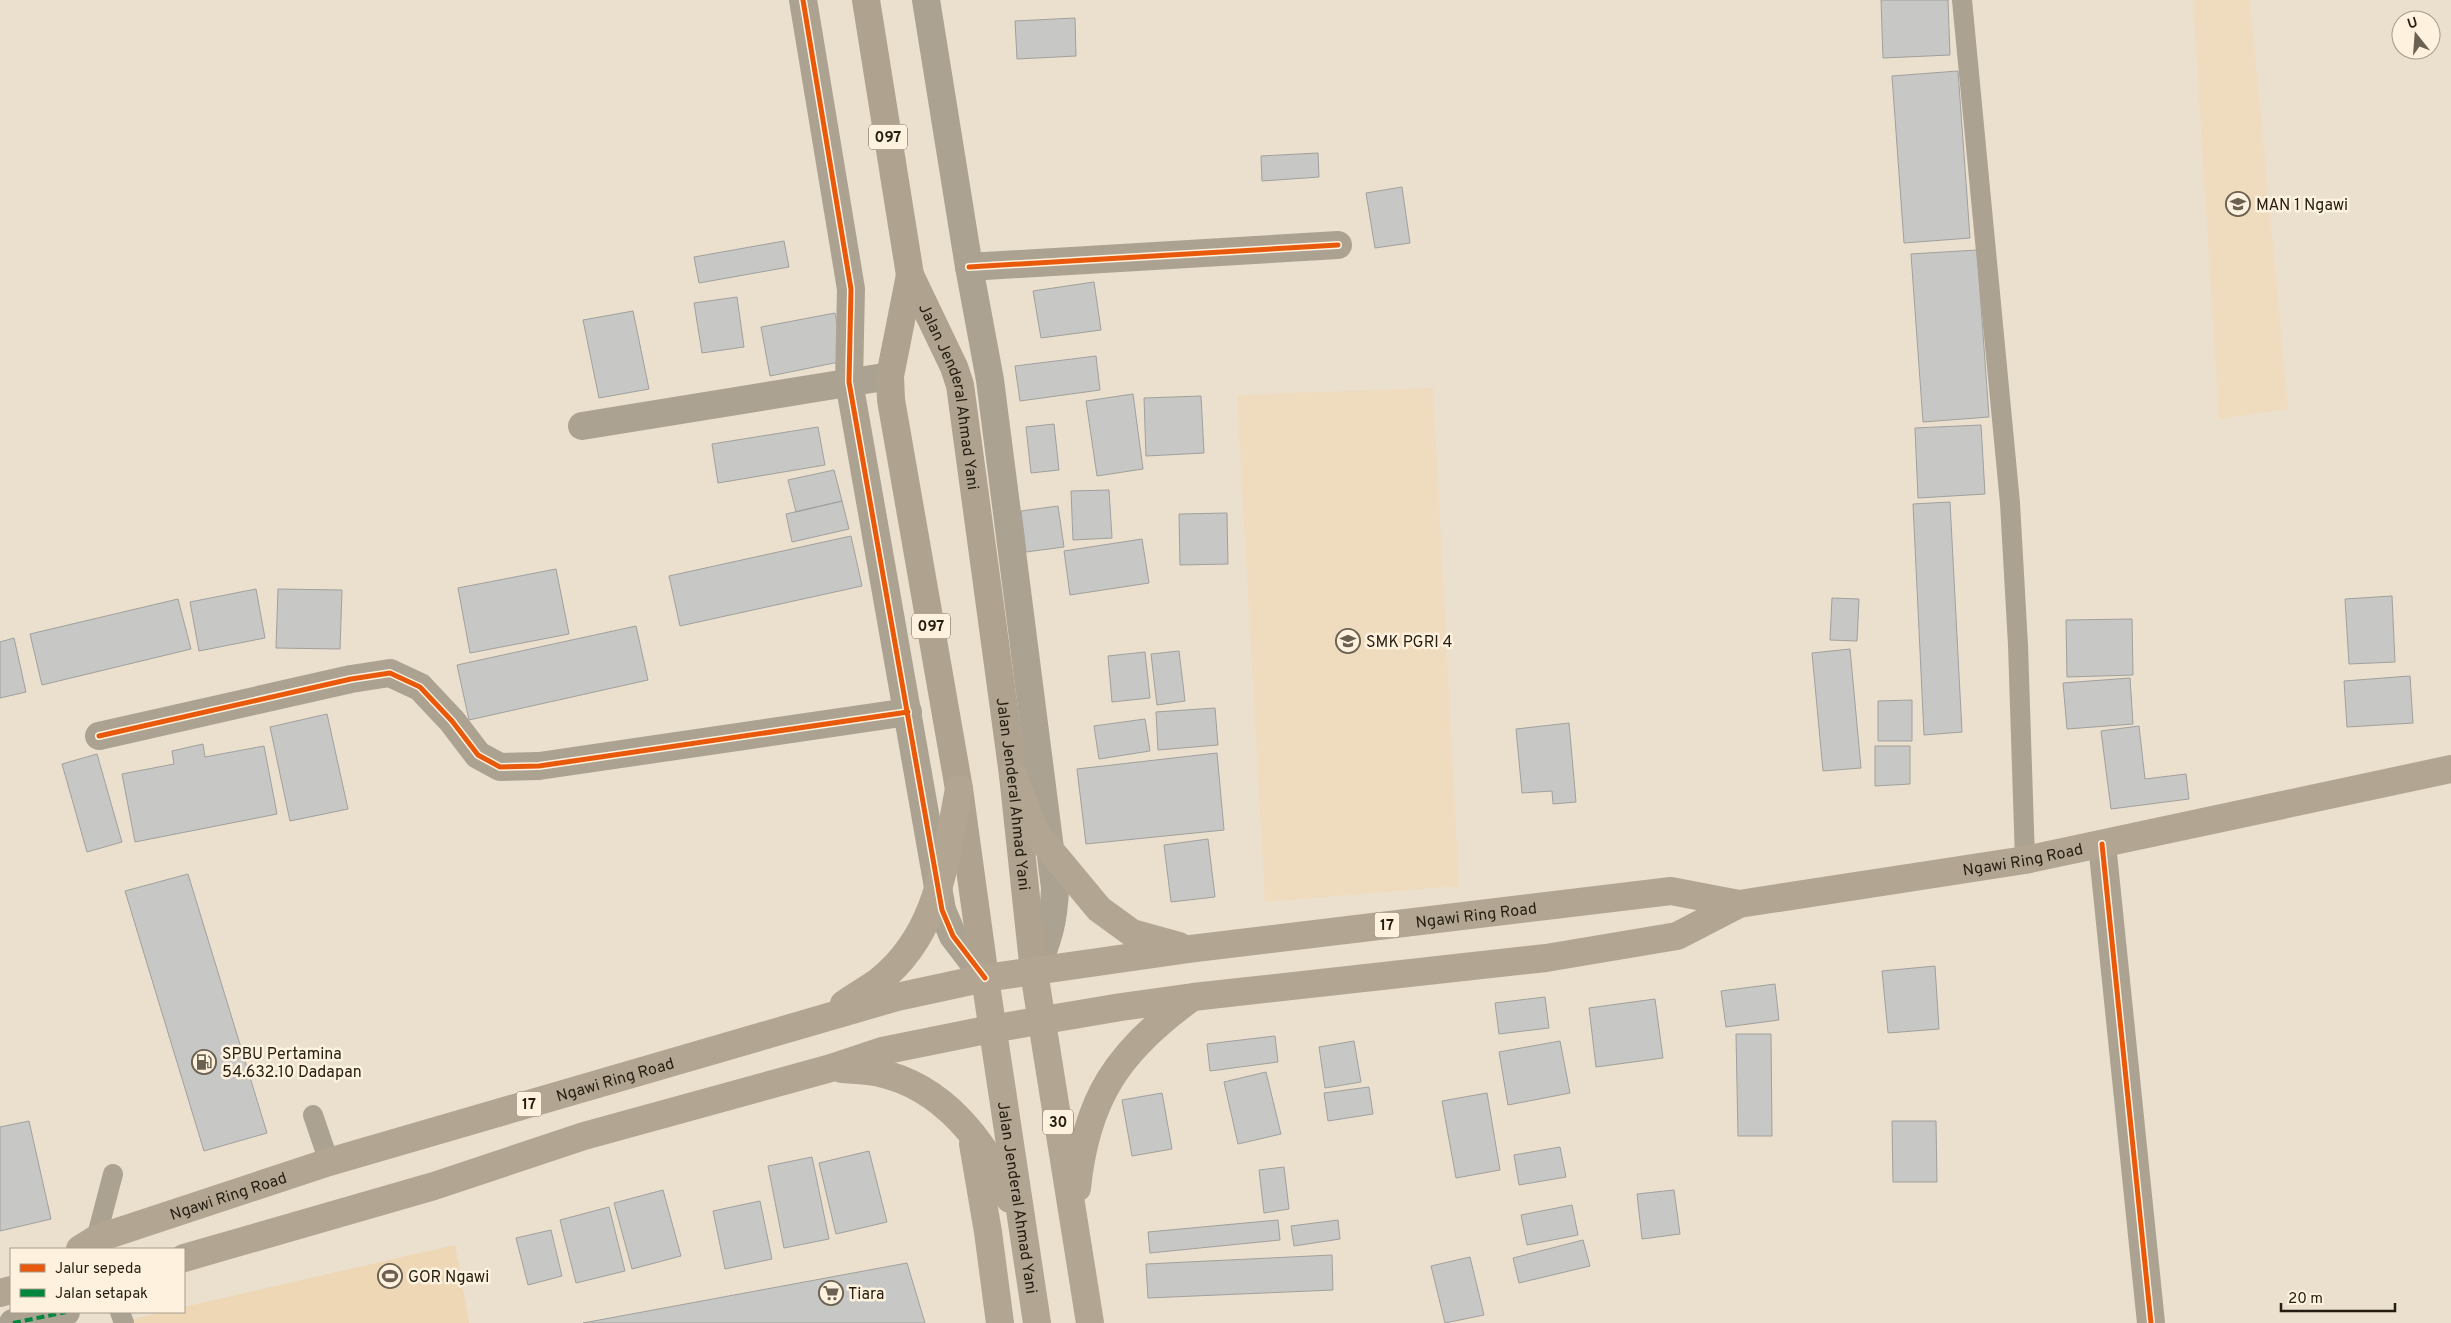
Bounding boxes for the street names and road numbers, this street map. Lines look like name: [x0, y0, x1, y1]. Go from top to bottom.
road number: 097: [869, 124, 907, 150]
street label: Jalan Jenderal Ahmad Yani: [913, 301, 982, 491]
road number: 097: [912, 614, 950, 638]
street label: Jalan Jenderal Ahmad Yani: [991, 696, 1033, 892]
street label: Ngawi Ring Road: [1961, 840, 2085, 881]
street label: Ngawi Ring Road: [1415, 899, 1538, 934]
road number: 17: [1374, 912, 1400, 938]
street label: Ngawi Ring Road: [554, 1054, 677, 1107]
road number: 17: [516, 1092, 542, 1116]
street label: Jalan Jenderal Ahmad Yani: [992, 1100, 1040, 1295]
road number: 30: [1043, 1110, 1073, 1134]
street label: Ngawi Ring Road: [168, 1169, 290, 1226]

